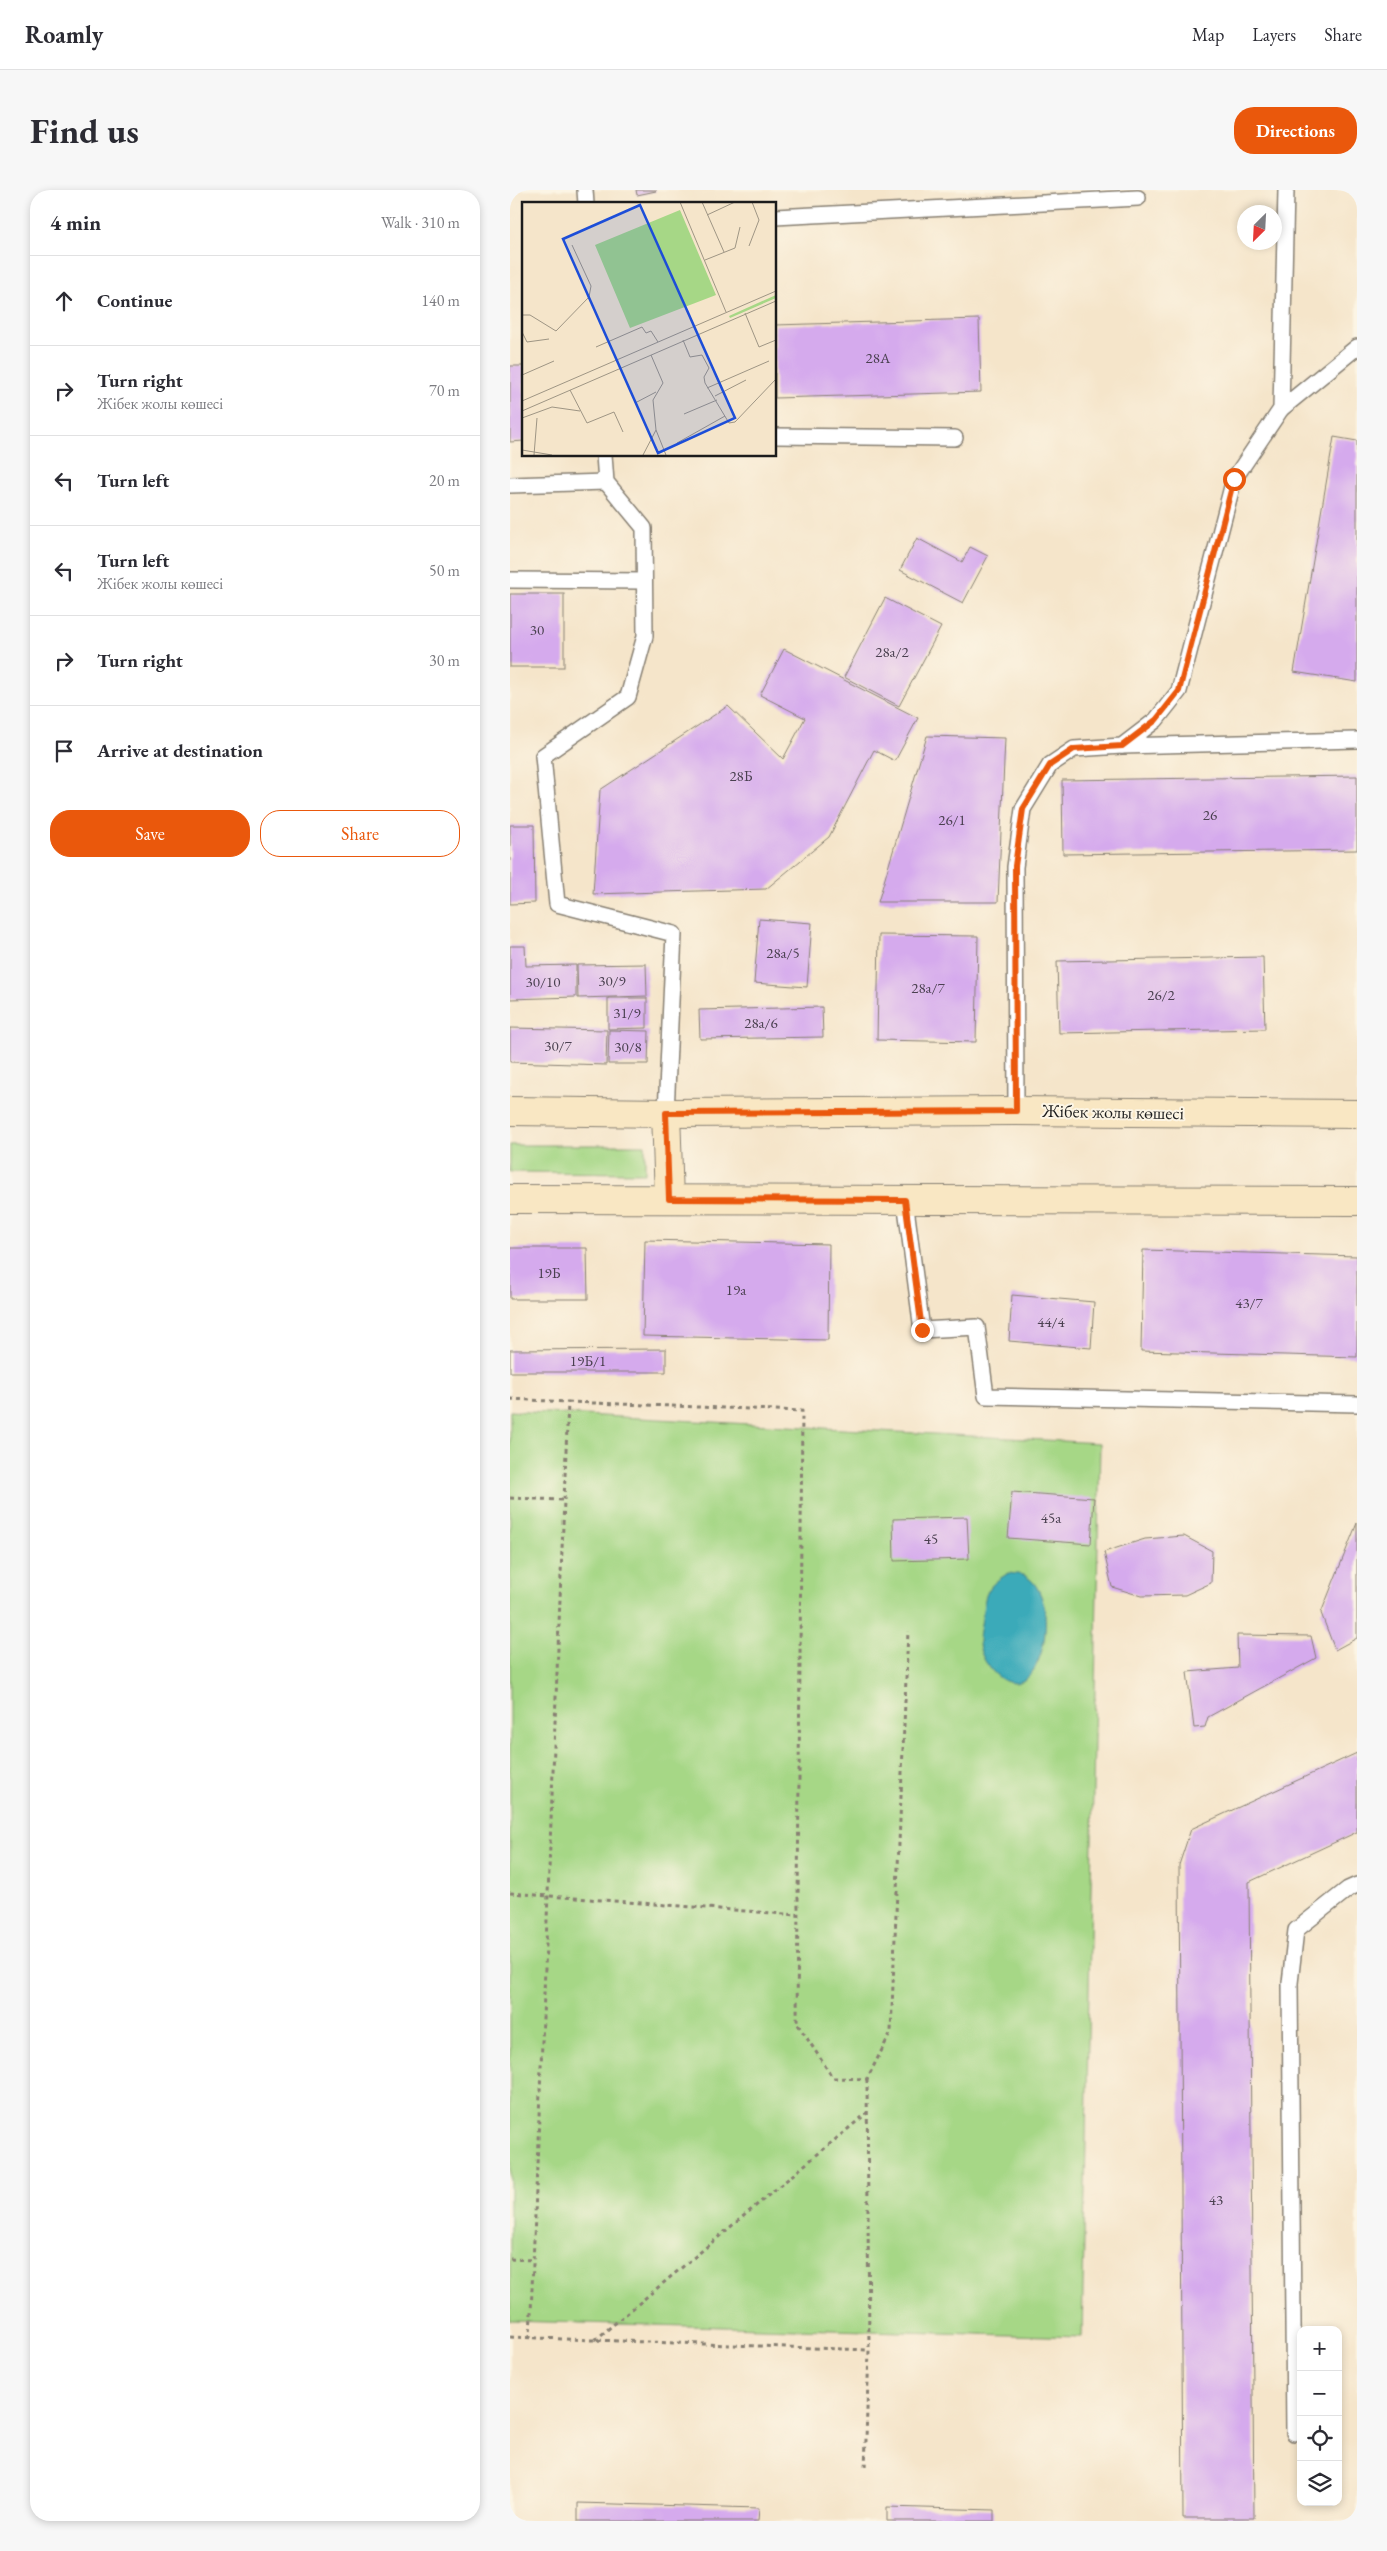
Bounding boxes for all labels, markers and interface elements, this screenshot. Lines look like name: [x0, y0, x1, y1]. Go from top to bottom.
text: Roamly: [25, 19, 103, 50]
text: Map: [1192, 23, 1224, 46]
text: Layers: [1252, 23, 1296, 46]
text: Share: [1324, 23, 1362, 46]
button: Directions: [1234, 107, 1357, 154]
text: Find us: [30, 108, 139, 153]
inset map: [522, 202, 776, 456]
north arrow: [1237, 205, 1282, 250]
text: 4 min: [50, 209, 101, 236]
text: Walk · 310 m: [381, 212, 460, 233]
icon: ahead: [50, 287, 78, 315]
text: Continue: [97, 288, 172, 313]
text: 140 m: [421, 290, 460, 311]
house number: 28А: [866, 348, 891, 367]
text: Turn right: [97, 368, 183, 393]
icon: right: [50, 377, 78, 405]
text: 70 m: [429, 380, 460, 401]
text: Жібек жолы көшесі: [97, 393, 223, 414]
icon: left: [50, 467, 78, 495]
text: Turn left: [97, 468, 169, 493]
route start: [1223, 468, 1246, 491]
text: 20 m: [429, 470, 460, 491]
text: Turn left: [97, 548, 169, 573]
icon: left: [50, 557, 78, 585]
text: 50 m: [429, 560, 460, 581]
text: Жібек жолы көшесі: [97, 573, 223, 594]
house number: 30: [530, 620, 544, 639]
house number: 28а/2: [875, 642, 910, 661]
icon: right: [50, 647, 78, 675]
text: Turn right: [97, 648, 183, 673]
text: 30 m: [429, 650, 460, 671]
icon: arrive: [50, 737, 78, 765]
text: Arrive at destination: [97, 738, 263, 763]
house number: 28Б: [729, 766, 753, 785]
house number: 26: [1203, 805, 1217, 824]
button: Save: [50, 810, 250, 857]
button: Share: [260, 810, 460, 857]
house number: 26/1: [938, 810, 966, 829]
house number: 28а/5: [766, 943, 800, 962]
house number: 30/9: [598, 971, 626, 990]
house number: 30/10: [526, 972, 560, 991]
house number: 28а/7: [911, 978, 946, 997]
house number: 26/2: [1147, 985, 1176, 1004]
house number: 31/9: [613, 1003, 641, 1022]
house number: 28а/6: [744, 1013, 778, 1032]
house number: 30/7: [544, 1036, 573, 1055]
house number: 30/8: [614, 1037, 642, 1056]
street label: Жібек жолы көшесі: [1041, 1099, 1185, 1124]
house number: 19Б: [537, 1263, 561, 1282]
house number: 19а: [726, 1280, 746, 1299]
house number: 43/7: [1235, 1293, 1264, 1312]
house number: 44/4: [1037, 1312, 1066, 1331]
route end: [911, 1319, 934, 1342]
house number: 19Б/1: [570, 1351, 606, 1370]
house number: 45а: [1041, 1508, 1061, 1527]
house number: 45: [924, 1529, 938, 1548]
house number: 43: [1209, 2190, 1223, 2209]
map controls: [1297, 2326, 1342, 2506]
button: +: [1297, 2326, 1342, 2371]
button: −: [1297, 2371, 1342, 2416]
button: locate: [1297, 2416, 1342, 2461]
button: layers: [1297, 2461, 1342, 2506]

